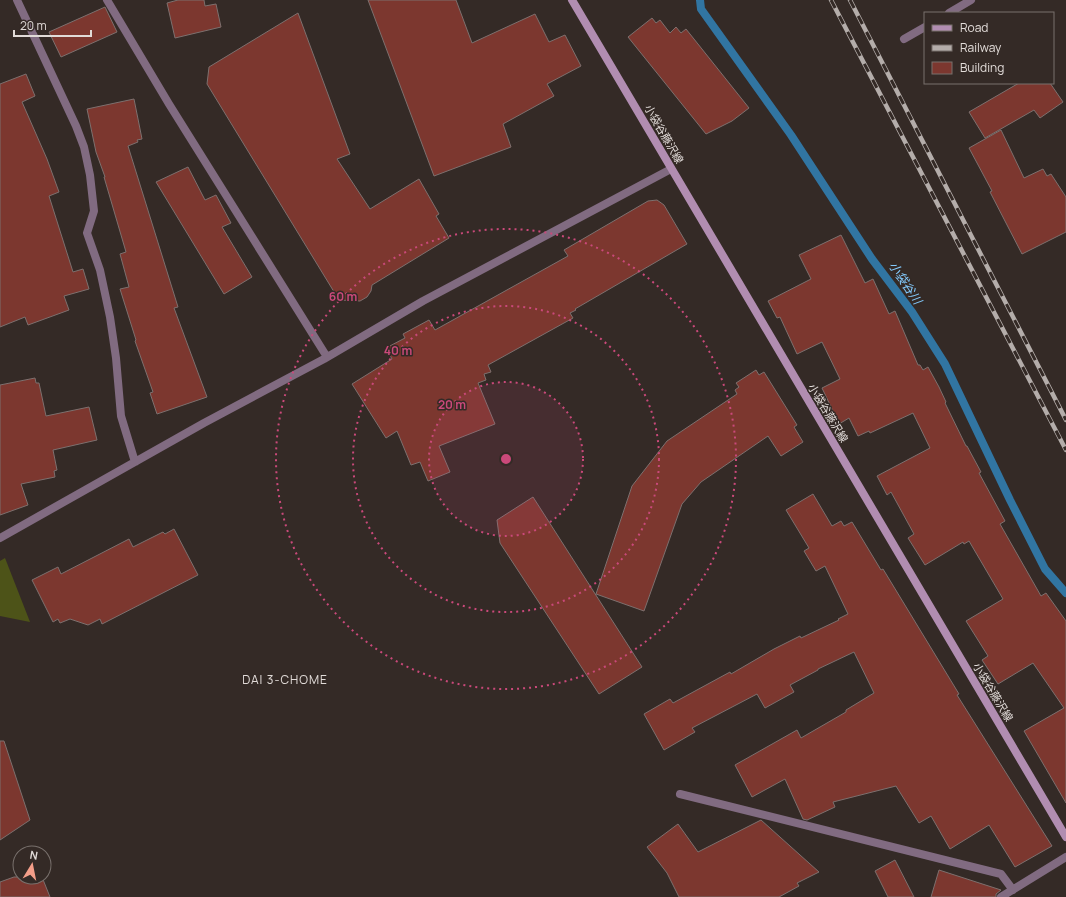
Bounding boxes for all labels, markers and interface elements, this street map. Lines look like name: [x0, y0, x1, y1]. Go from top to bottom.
scale bar: [14, 12, 91, 38]
legend: [924, 12, 1054, 84]
text: 20 m: [20, 17, 47, 34]
text: Road: [960, 19, 988, 36]
text: Railway: [960, 39, 1002, 56]
text: Building: [960, 59, 1004, 76]
street label: 小袋谷藤沢線: [641, 101, 687, 166]
water label: 小袋谷川: [885, 258, 927, 309]
text: 60 m: [329, 288, 357, 305]
text: 40 m: [384, 342, 412, 359]
street label: 小袋谷藤沢線: [805, 381, 852, 445]
text: 20 m: [438, 396, 466, 413]
centre of rings: [499, 452, 513, 466]
street label: 小袋谷藤沢線: [970, 660, 1017, 724]
district label: DAI 3-CHOME: [242, 671, 328, 688]
north arrow: [12, 845, 52, 885]
text: N: [29, 847, 39, 863]

